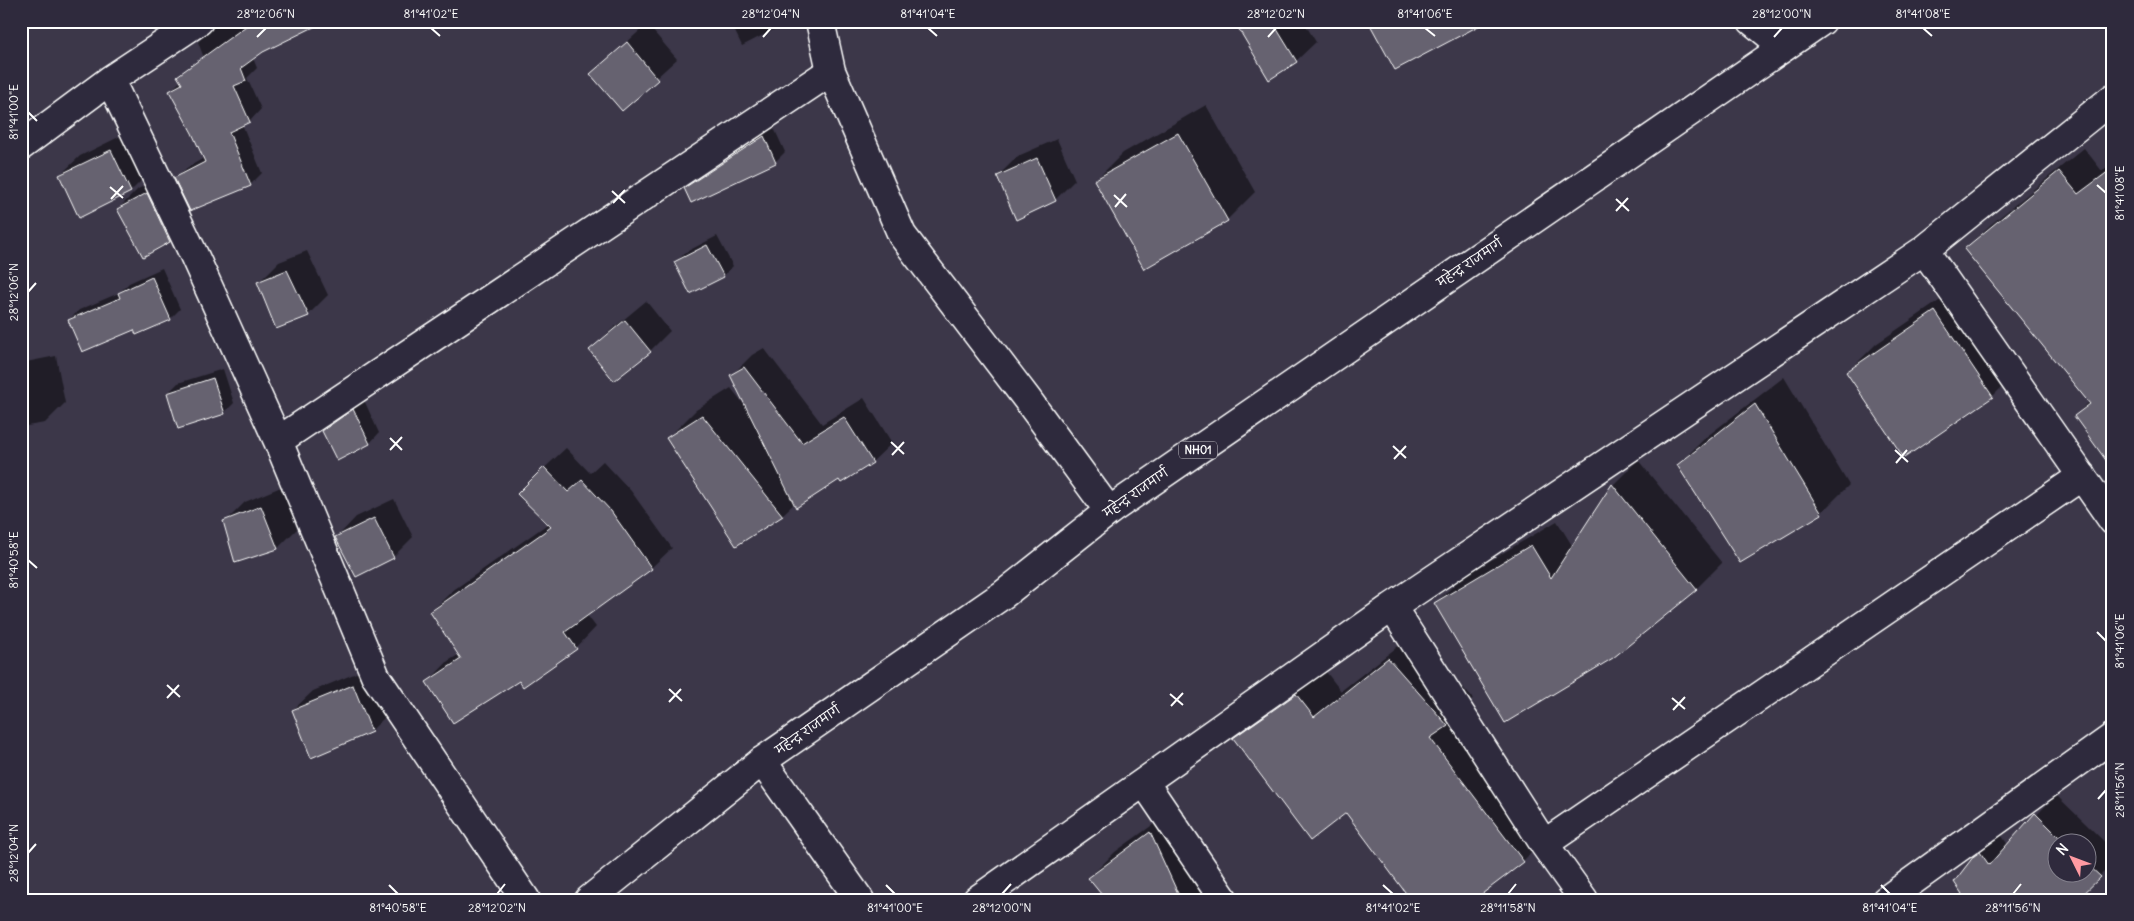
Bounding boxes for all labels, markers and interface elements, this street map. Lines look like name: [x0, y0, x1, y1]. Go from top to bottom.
text: 28°12'06"N: [237, 6, 295, 21]
text: 81°41'02"E: [404, 6, 458, 21]
text: 28°12'04"N: [742, 6, 800, 21]
text: 81°41'04"E: [900, 6, 956, 21]
text: 28°12'02"N: [1247, 6, 1305, 21]
text: 81°41'06"E: [1397, 6, 1453, 21]
text: 28°12'00"N: [1752, 6, 1812, 21]
text: 81°41'08"E: [1895, 6, 1951, 21]
text: 81°41'00"E: [6, 84, 21, 140]
text: 81°41'08"E: [2112, 165, 2127, 221]
street label: महेन्द्र राजमार्ग: [1432, 232, 1506, 291]
text: 28°12'06"N: [6, 263, 21, 321]
road number: NH01: [1179, 442, 1217, 458]
street label: महेन्द्र राजमार्ग: [1098, 462, 1172, 521]
text: 81°40'58"E: [6, 531, 21, 589]
text: 81°41'06"E: [2112, 613, 2127, 669]
street label: महेन्द्र राजमार्ग: [770, 699, 844, 758]
text: 28°11'56"N: [2112, 762, 2127, 818]
text: 28°12'04"N: [6, 824, 21, 882]
north arrow: [2046, 834, 2096, 884]
text: N: [2052, 840, 2072, 859]
text: 81°40'58"E: [369, 900, 427, 915]
text: 28°12'02"N: [468, 900, 526, 915]
text: 81°41'00"E: [867, 900, 923, 915]
text: 28°12'00"N: [972, 900, 1032, 915]
text: 81°41'02"E: [1366, 900, 1420, 915]
text: 28°11'58"N: [1480, 900, 1536, 915]
text: 81°41'04"E: [1862, 900, 1918, 915]
text: 28°11'56"N: [1985, 900, 2041, 915]

